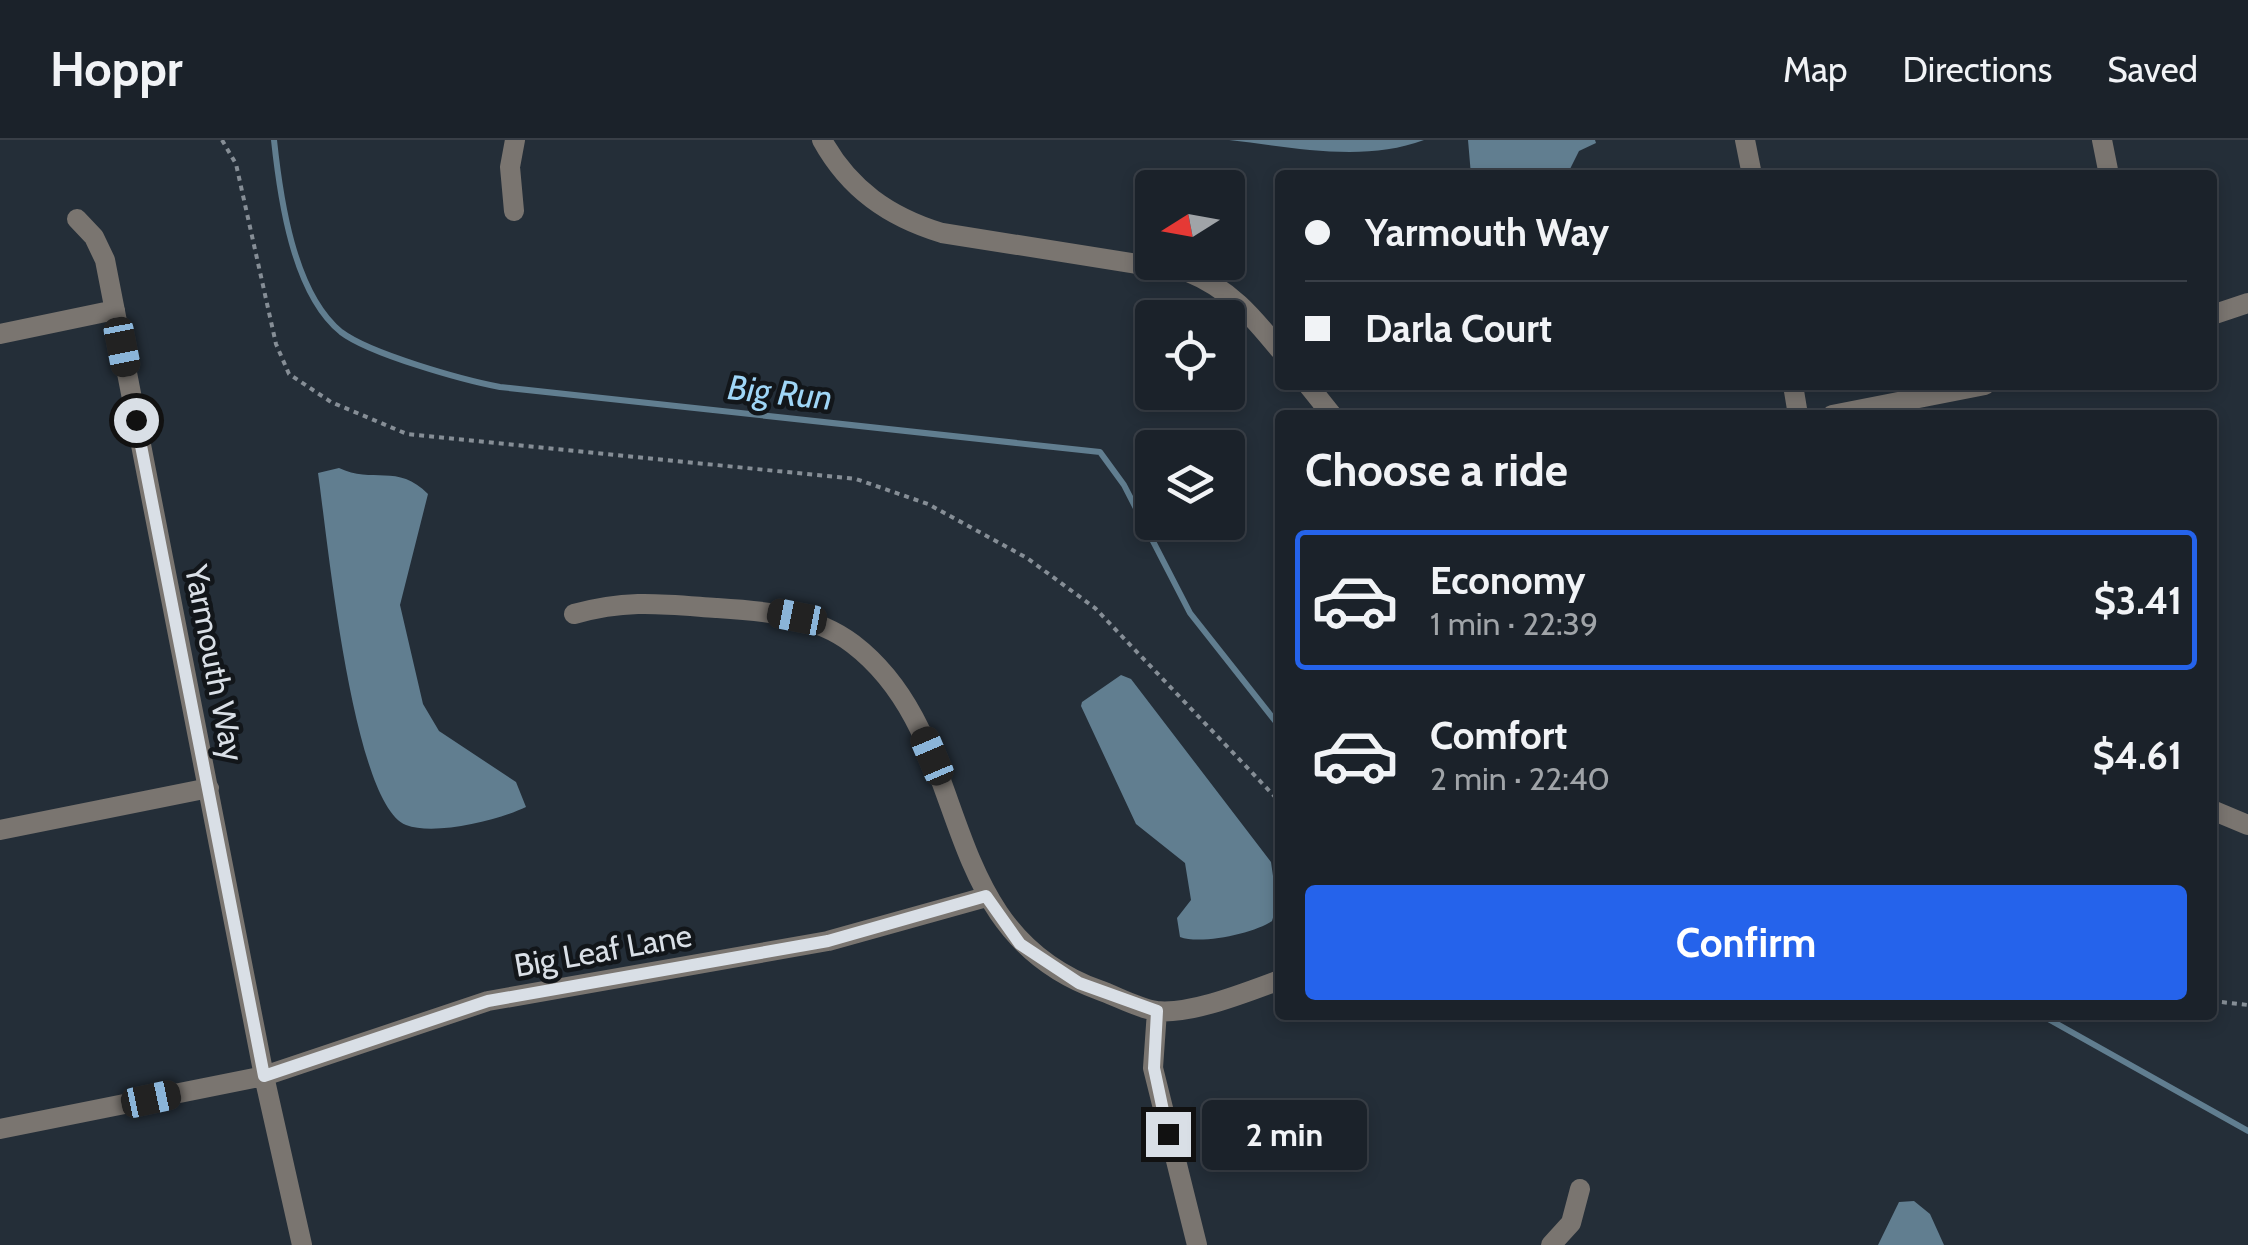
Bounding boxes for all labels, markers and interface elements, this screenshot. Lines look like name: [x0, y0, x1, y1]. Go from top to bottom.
text: Hoppr: [50, 40, 182, 98]
text: Map: [1783, 48, 1848, 91]
text: Directions: [1903, 48, 2052, 91]
text: Saved: [2107, 48, 2198, 91]
north arrow: [1135, 170, 1245, 280]
map controls: [1135, 170, 1245, 540]
text: Yarmouth Way: [1365, 209, 1609, 256]
button: locate: [1135, 300, 1245, 410]
text: Darla Court: [1365, 305, 1552, 352]
car: [102, 315, 142, 379]
water label: Big Run: [726, 365, 834, 419]
route start: [114, 398, 159, 443]
button: layers: [1135, 430, 1245, 540]
text: Choose a ride: [1305, 443, 1568, 497]
icon: car: [1310, 555, 1400, 645]
text: Economy: [1430, 557, 1585, 604]
street label: Yarmouth Way: [177, 561, 253, 764]
text: $3.41: [2094, 577, 2182, 624]
car: [765, 597, 829, 637]
text: 1 min · 22:39: [1430, 604, 1598, 643]
icon: car: [1310, 710, 1400, 800]
text: Comfort: [1430, 712, 1567, 759]
car: [906, 723, 958, 789]
text: $4.61: [2093, 732, 2182, 779]
text: 2 min · 22:40: [1430, 759, 1610, 798]
button: Confirm: [1305, 885, 2187, 1000]
street label: Big Leaf Lane: [511, 915, 695, 985]
car: [119, 1078, 183, 1120]
callout: 2 min: [1203, 1099, 1368, 1169]
route end: [1146, 1112, 1191, 1157]
text: 2 min: [1246, 1115, 1323, 1154]

